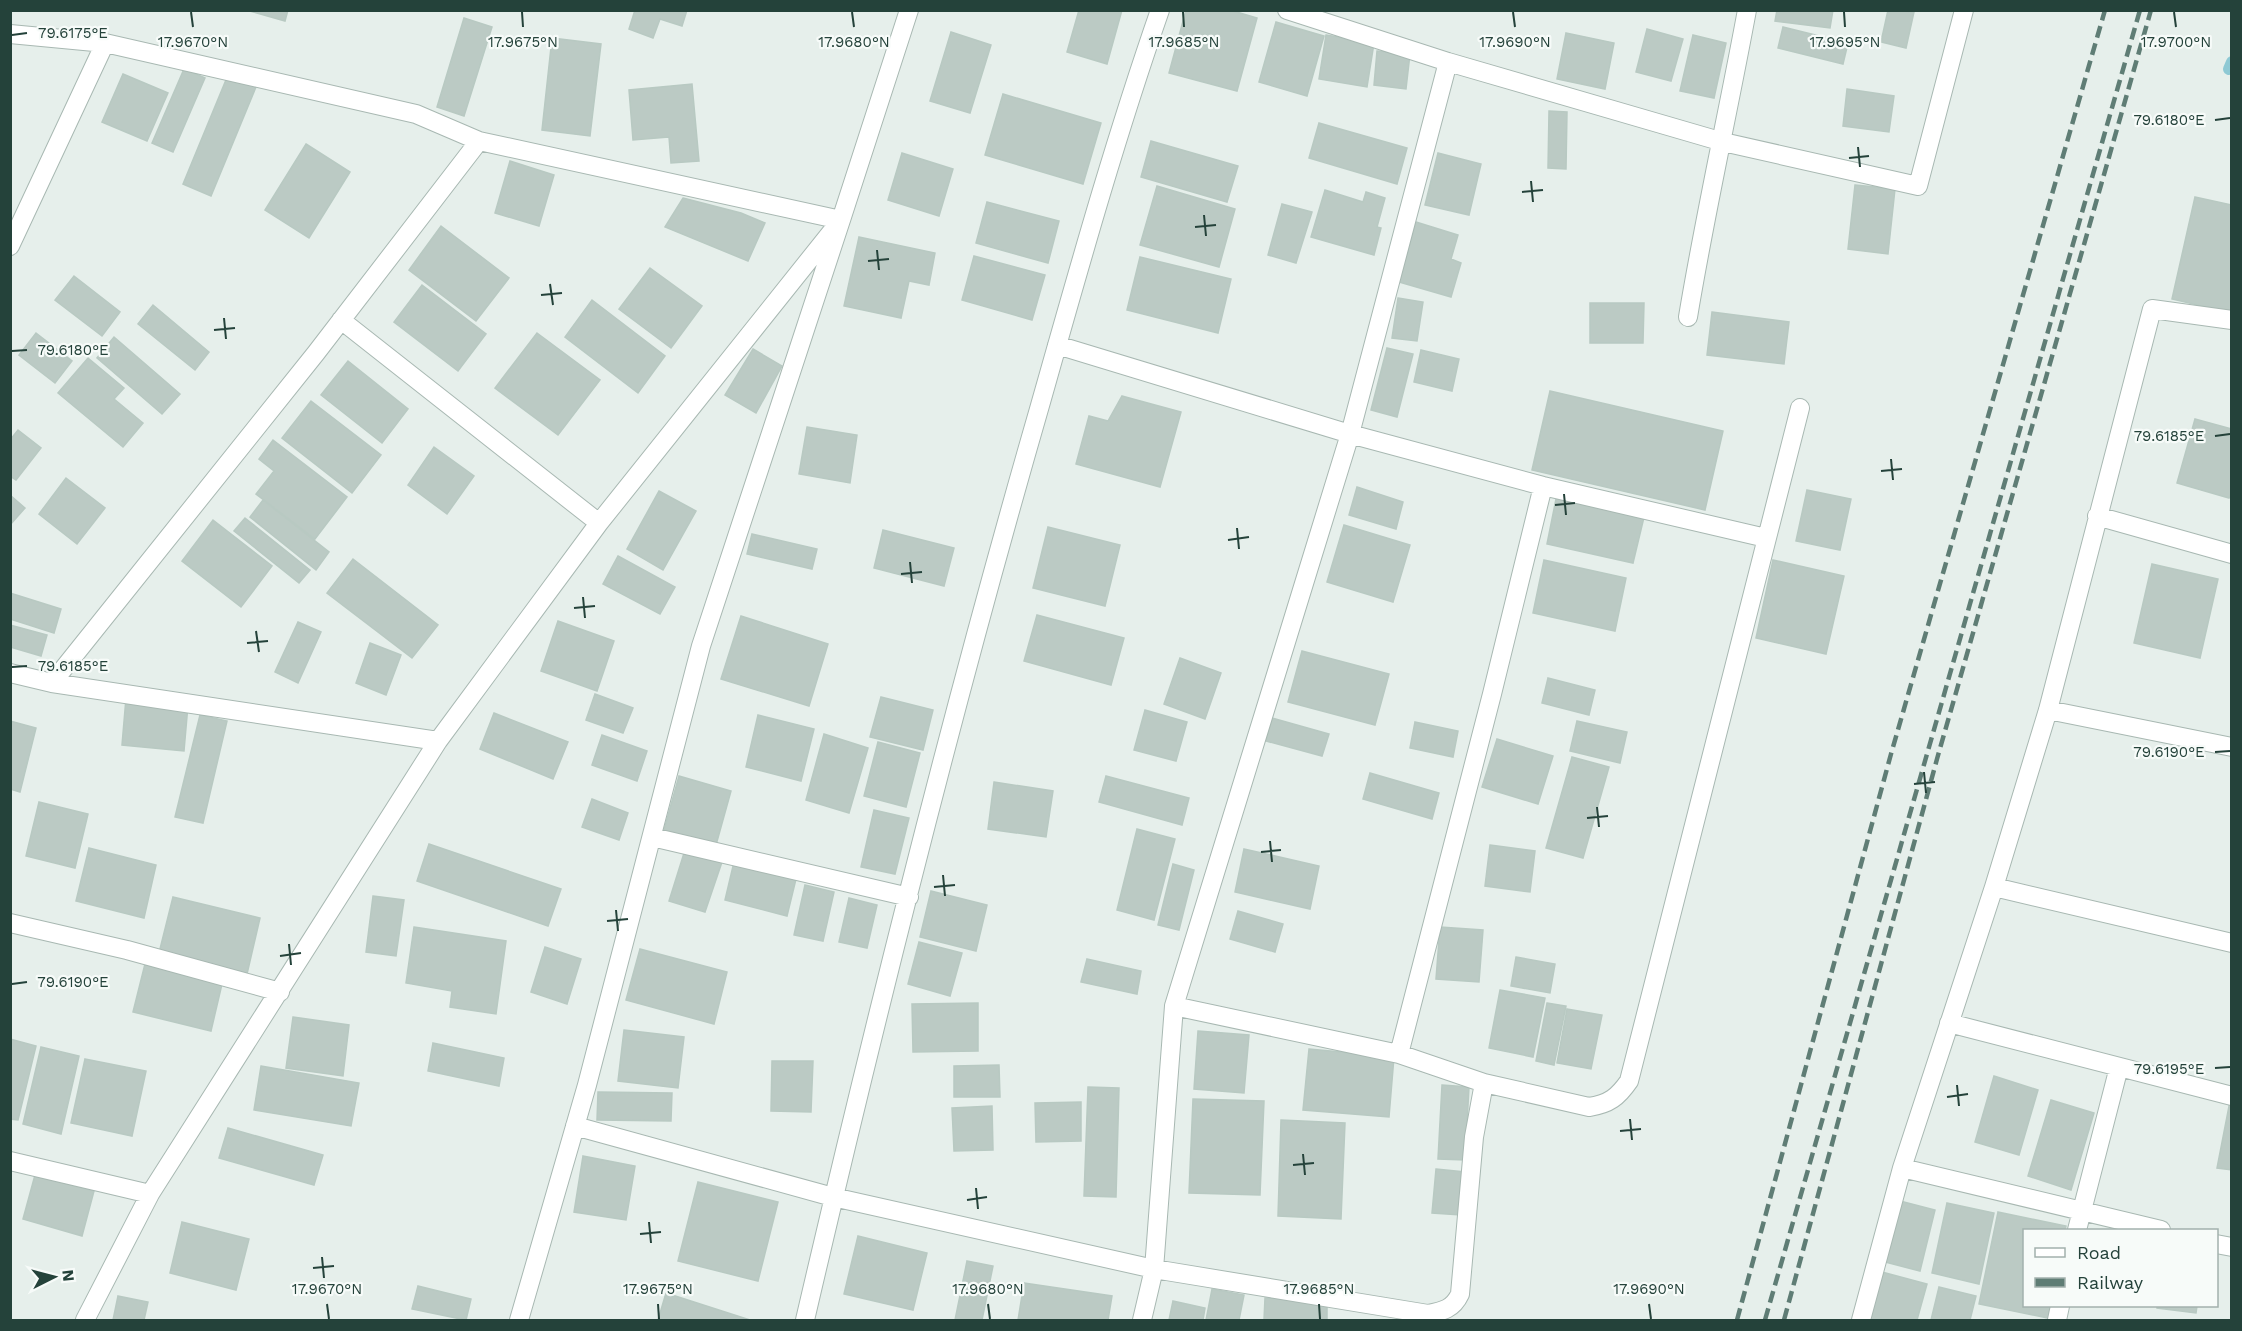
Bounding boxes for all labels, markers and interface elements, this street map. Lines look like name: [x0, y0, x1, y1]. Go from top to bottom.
text: 79.6175°E: [38, 24, 108, 42]
text: 17.9670°N: [158, 33, 228, 51]
text: 17.9675°N: [488, 33, 558, 51]
text: 17.9680°N: [818, 33, 890, 51]
text: 17.9685°N: [1148, 33, 1220, 51]
text: 17.9690°N: [1479, 33, 1551, 51]
text: 17.9695°N: [1809, 33, 1881, 51]
text: 17.9700°N: [2141, 33, 2211, 51]
text: 79.6180°E: [2133, 111, 2205, 129]
text: 79.6180°E: [37, 341, 109, 359]
text: 79.6185°E: [2134, 427, 2204, 445]
text: 79.6185°E: [38, 657, 108, 675]
text: 79.6190°E: [2133, 743, 2205, 761]
text: 79.6190°E: [37, 973, 109, 991]
text: 79.6195°E: [2134, 1060, 2204, 1078]
legend: [2023, 1229, 2218, 1307]
text: Road: [2077, 1242, 2121, 1263]
north arrow: [24, 1247, 84, 1307]
text: N: [58, 1269, 78, 1282]
text: Railway: [2077, 1272, 2144, 1293]
text: 17.9670°N: [292, 1280, 362, 1298]
text: 17.9675°N: [623, 1280, 693, 1298]
text: 17.9680°N: [952, 1280, 1024, 1298]
text: 17.9685°N: [1283, 1280, 1355, 1298]
text: 17.9690°N: [1613, 1280, 1685, 1298]

